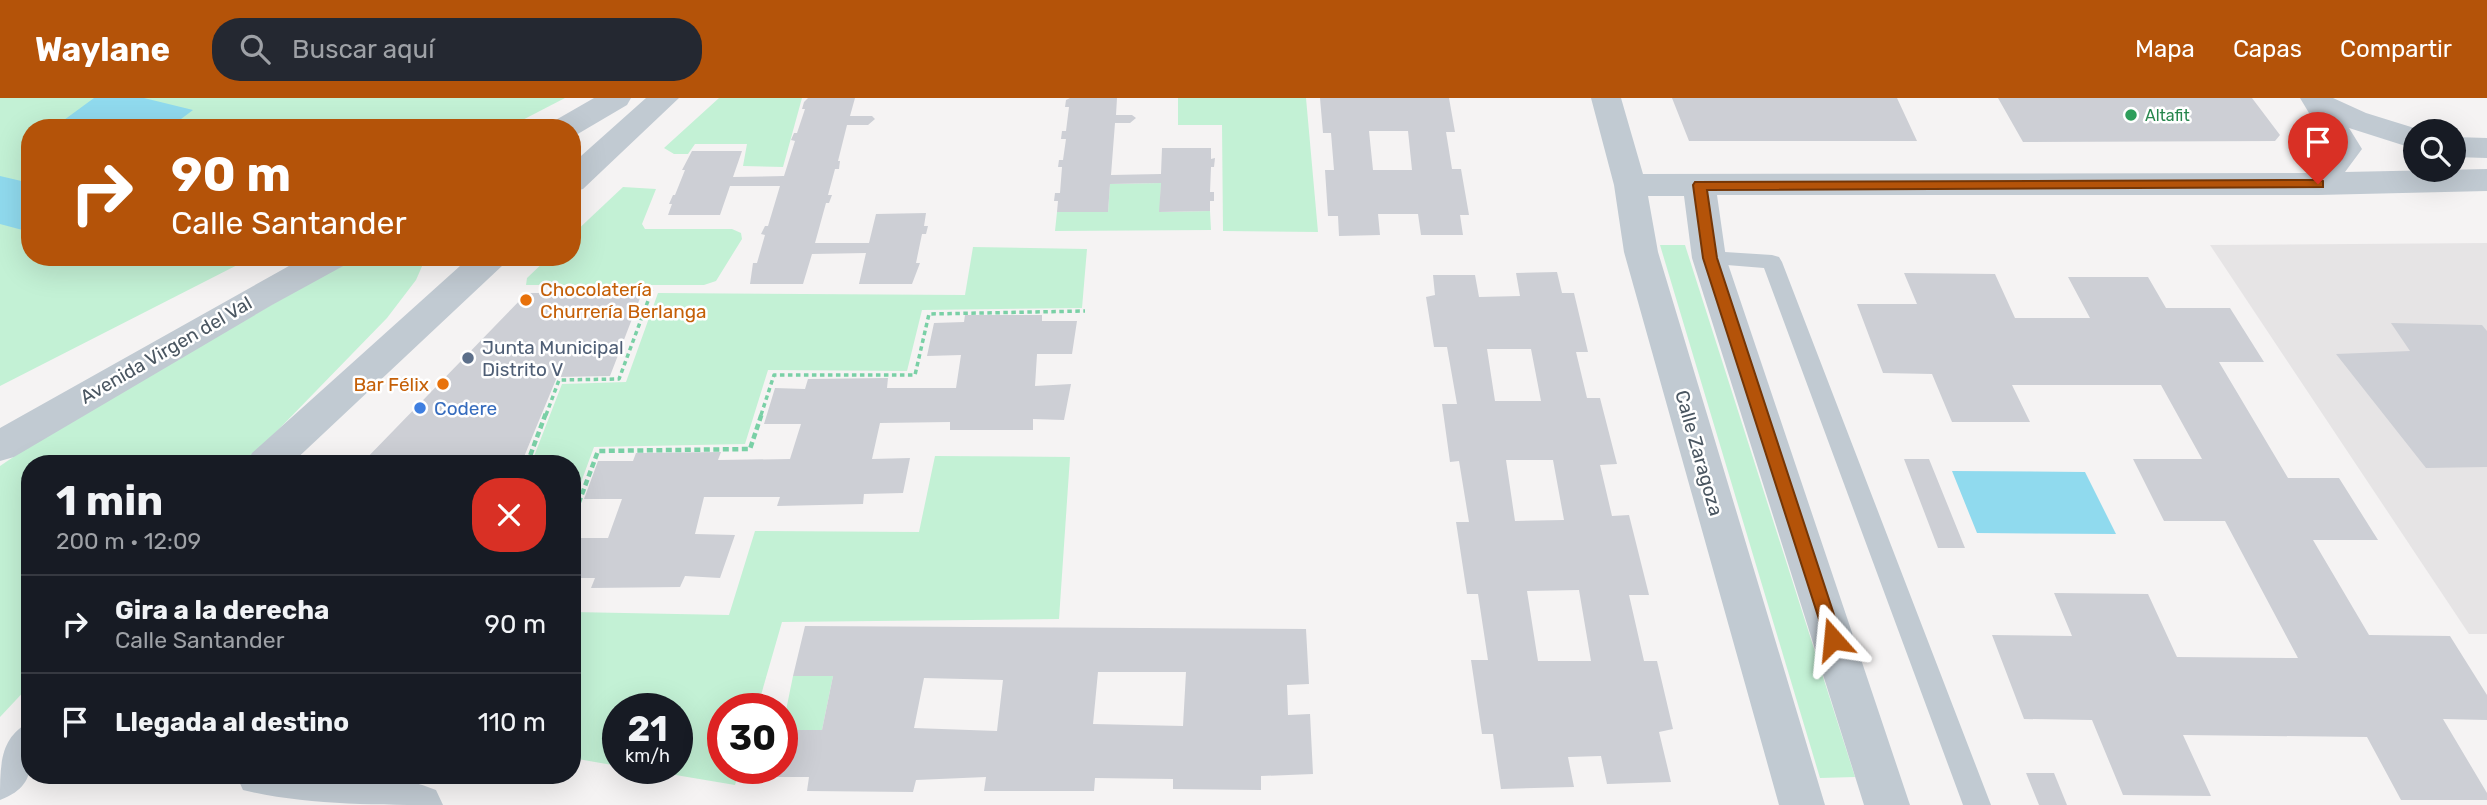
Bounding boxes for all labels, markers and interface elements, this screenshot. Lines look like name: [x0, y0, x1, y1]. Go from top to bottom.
search box: [212, 18, 702, 81]
text: Waylane: [35, 30, 170, 69]
icon: search: [236, 30, 274, 68]
text: Buscar aquí: [292, 34, 435, 65]
text: Mapa: [2135, 35, 2195, 63]
text: Capas: [2233, 35, 2302, 63]
text: Compartir: [2340, 35, 2452, 63]
place label: Altafit: [2145, 106, 2190, 125]
marker: Altafit: [2123, 107, 2139, 123]
pin: [2288, 112, 2348, 184]
map controls: [2403, 119, 2466, 182]
button: search: [2403, 119, 2466, 182]
icon: arrive: [2299, 123, 2337, 161]
text: 90 m: [171, 145, 291, 203]
icon: right: [56, 147, 147, 238]
text: Calle Santander: [171, 204, 407, 242]
place label: Chocolatería Churrería Berlanga: [540, 278, 707, 323]
street label: Avenida Virgen del Val: [76, 291, 256, 409]
marker: Chocolatería Churrería Berlanga: [518, 292, 534, 308]
place label: Junta Municipal Distrito V: [482, 336, 624, 381]
marker: Junta Municipal Distrito V: [460, 350, 476, 366]
place label: Bar Félix: [353, 373, 429, 396]
marker: Bar Félix: [435, 376, 451, 392]
street label: Calle Zaragoza: [1670, 388, 1728, 518]
place label: Codere: [434, 397, 497, 420]
marker: Codere: [412, 400, 428, 416]
text: 1 min: [56, 476, 163, 526]
button: close: [472, 478, 546, 552]
text: 200 m · 12:09: [56, 527, 201, 555]
text: Gira a la derecha: [115, 595, 329, 626]
position arrow: [1796, 602, 1870, 676]
icon: right: [56, 605, 94, 643]
text: 90 m: [485, 609, 546, 640]
text: Calle Santander: [115, 626, 284, 654]
speed limit sign: 30: [707, 693, 798, 784]
icon: arrive: [56, 703, 94, 741]
text: Llegada al destino: [115, 707, 349, 738]
text: 110 m: [478, 707, 546, 738]
text: 21: [627, 708, 668, 750]
text: km/h: [625, 745, 670, 767]

